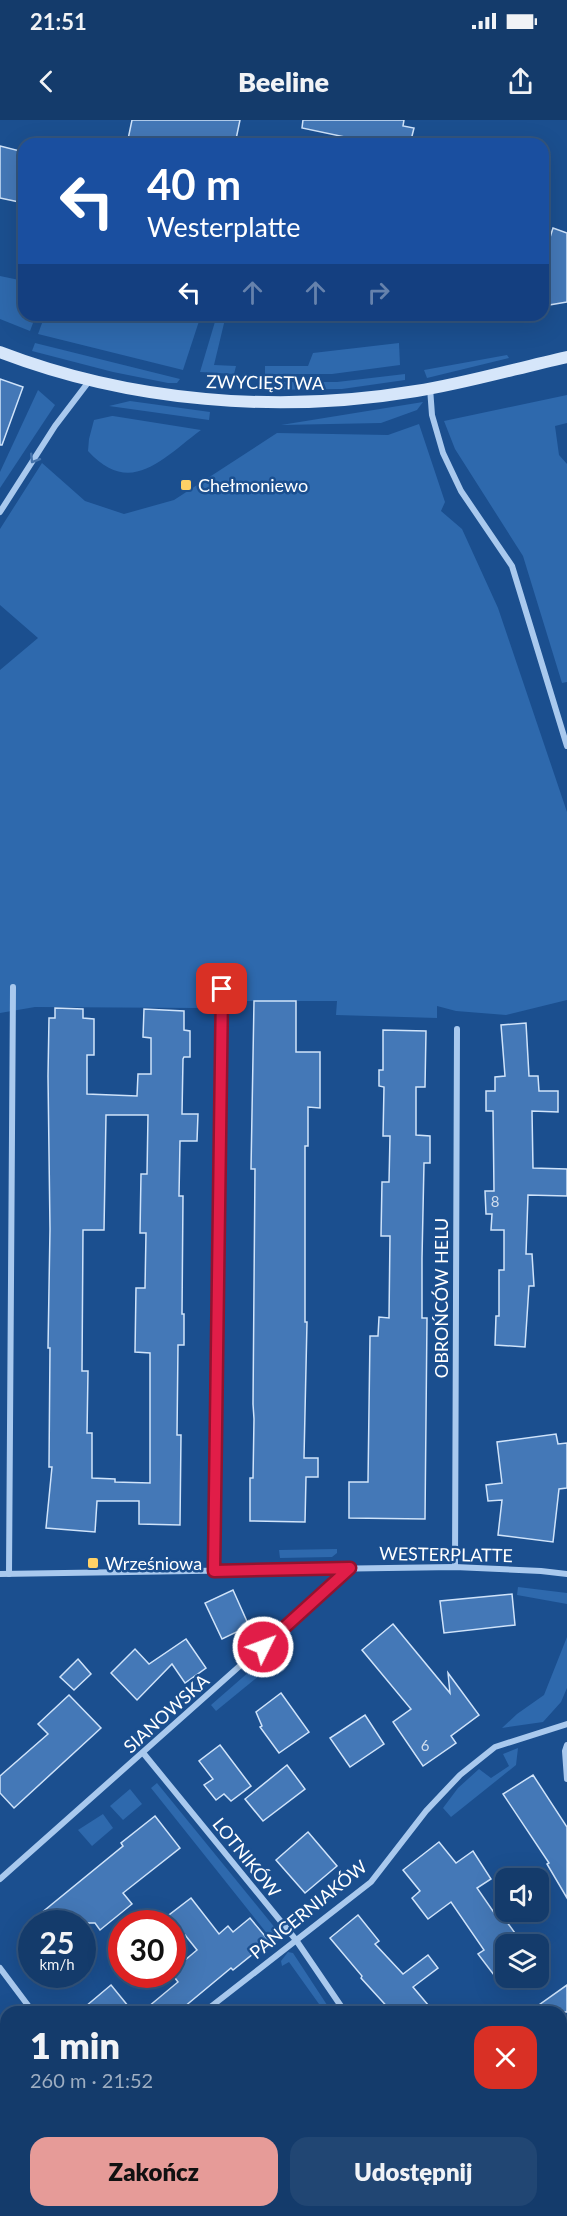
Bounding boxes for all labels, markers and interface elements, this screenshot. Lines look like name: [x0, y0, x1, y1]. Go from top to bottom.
text: 21:51: [30, 8, 87, 35]
icon: back: [30, 65, 63, 98]
text: Beeline: [238, 65, 329, 98]
icon: share: [504, 65, 537, 98]
text: 40 m: [147, 159, 241, 209]
icon: left: [48, 162, 126, 240]
text: Westerplatte: [147, 210, 300, 243]
icon: left: [173, 276, 206, 309]
icon: ahead: [236, 276, 269, 309]
icon: ahead: [299, 276, 332, 309]
icon: right: [362, 276, 395, 309]
street label: ZWYCIĘSTWA: [206, 370, 325, 394]
one-way arrow: [29, 453, 41, 463]
place label: Chełmoniewo: [198, 474, 308, 496]
marker: Chełmoniewo: [179, 478, 193, 492]
pin: [196, 963, 247, 1014]
icon: arrive: [205, 972, 238, 1005]
house number: 8: [491, 1192, 499, 1210]
street label: OBROŃCÓW HELU: [430, 1218, 452, 1378]
street label: WESTERPLATTE: [379, 1542, 513, 1566]
place label: Wrześniowa: [105, 1552, 202, 1574]
marker: Wrześniowa: [86, 1556, 100, 1570]
position arrow: [231, 1615, 295, 1679]
street label: SIANOWSKA: [119, 1668, 214, 1757]
house number: 6: [421, 1736, 430, 1754]
street label: LOTNIKÓW: [208, 1813, 286, 1901]
street label: PANCERNIAKÓW: [245, 1855, 371, 1963]
map controls: [495, 1868, 549, 1988]
button: sound: [495, 1868, 549, 1922]
speed limit sign: 30: [108, 1910, 186, 1988]
text: 25: [40, 1924, 74, 1960]
button: layers: [495, 1934, 549, 1988]
text: km/h: [39, 1955, 75, 1973]
text: 1 min: [30, 2023, 120, 2067]
button: close: [474, 2026, 537, 2089]
text: 260 m · 21:52: [30, 2068, 153, 2092]
button: Zakończ: [30, 2137, 278, 2206]
button: Udostępnij: [290, 2137, 537, 2206]

